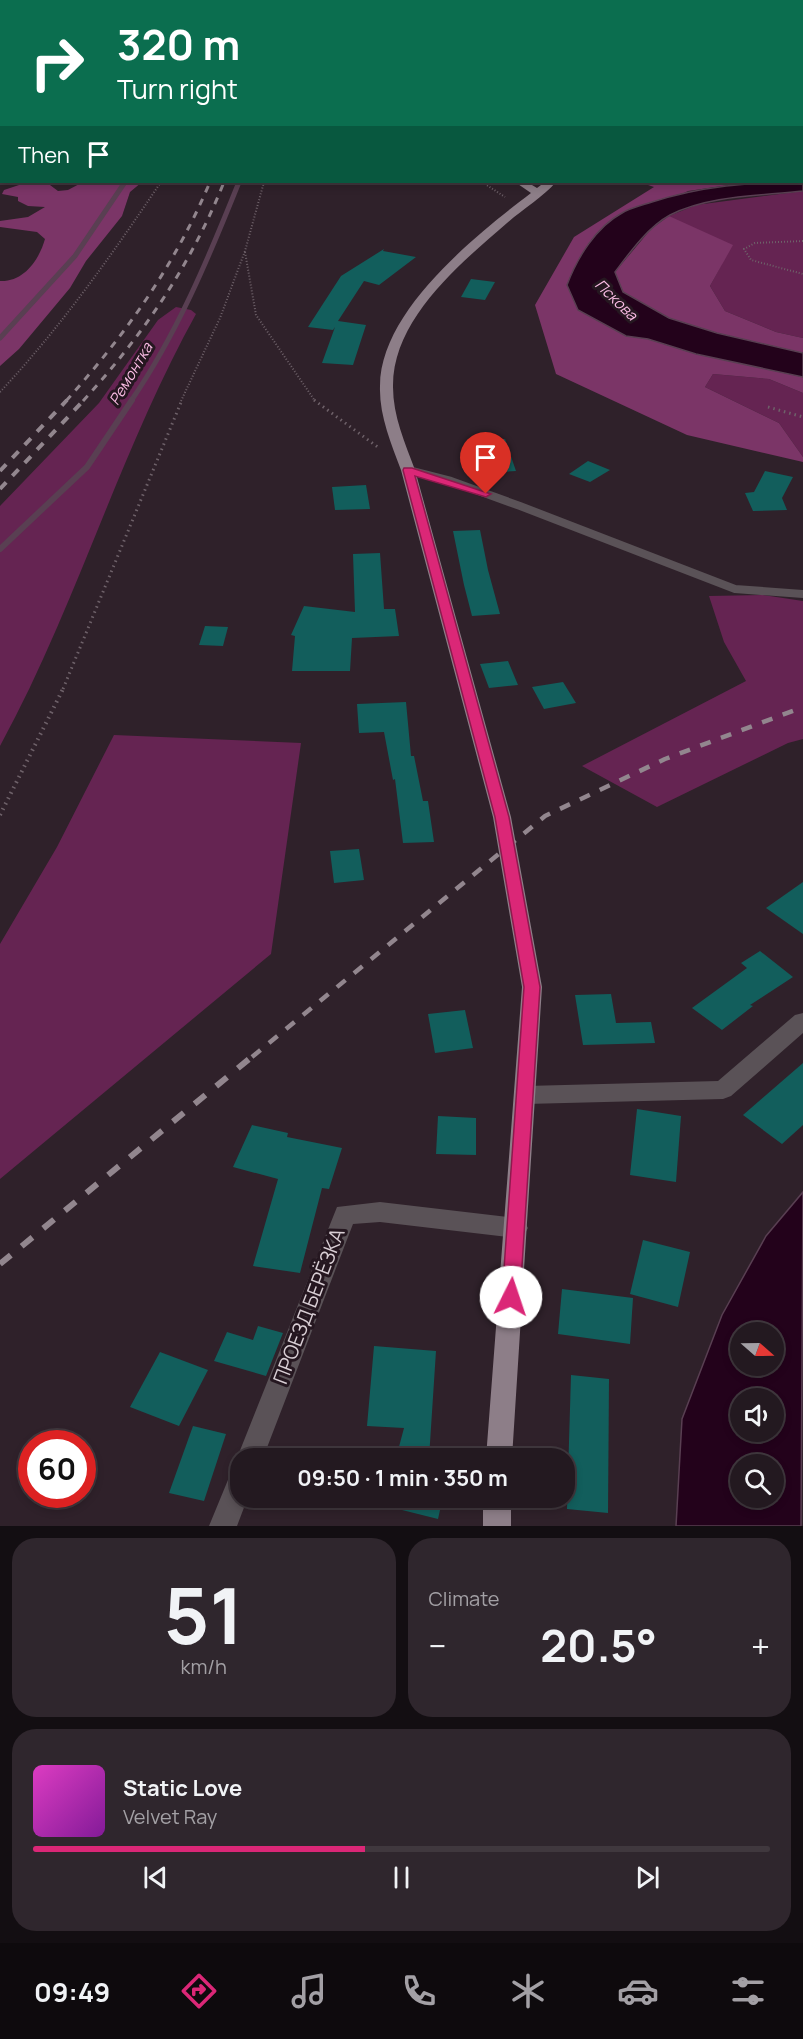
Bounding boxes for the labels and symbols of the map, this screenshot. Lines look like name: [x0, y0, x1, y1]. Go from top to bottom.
water label: Пскова: [591, 274, 643, 325]
water label: Ремонтка: [104, 338, 158, 409]
pin: [460, 432, 511, 494]
street label: ПРОЕЗД БЕРЁЗКА: [266, 1224, 351, 1388]
position arrow: [479, 1265, 543, 1329]
north arrow: [730, 1322, 784, 1376]
speed limit sign: 60: [18, 1430, 96, 1508]

